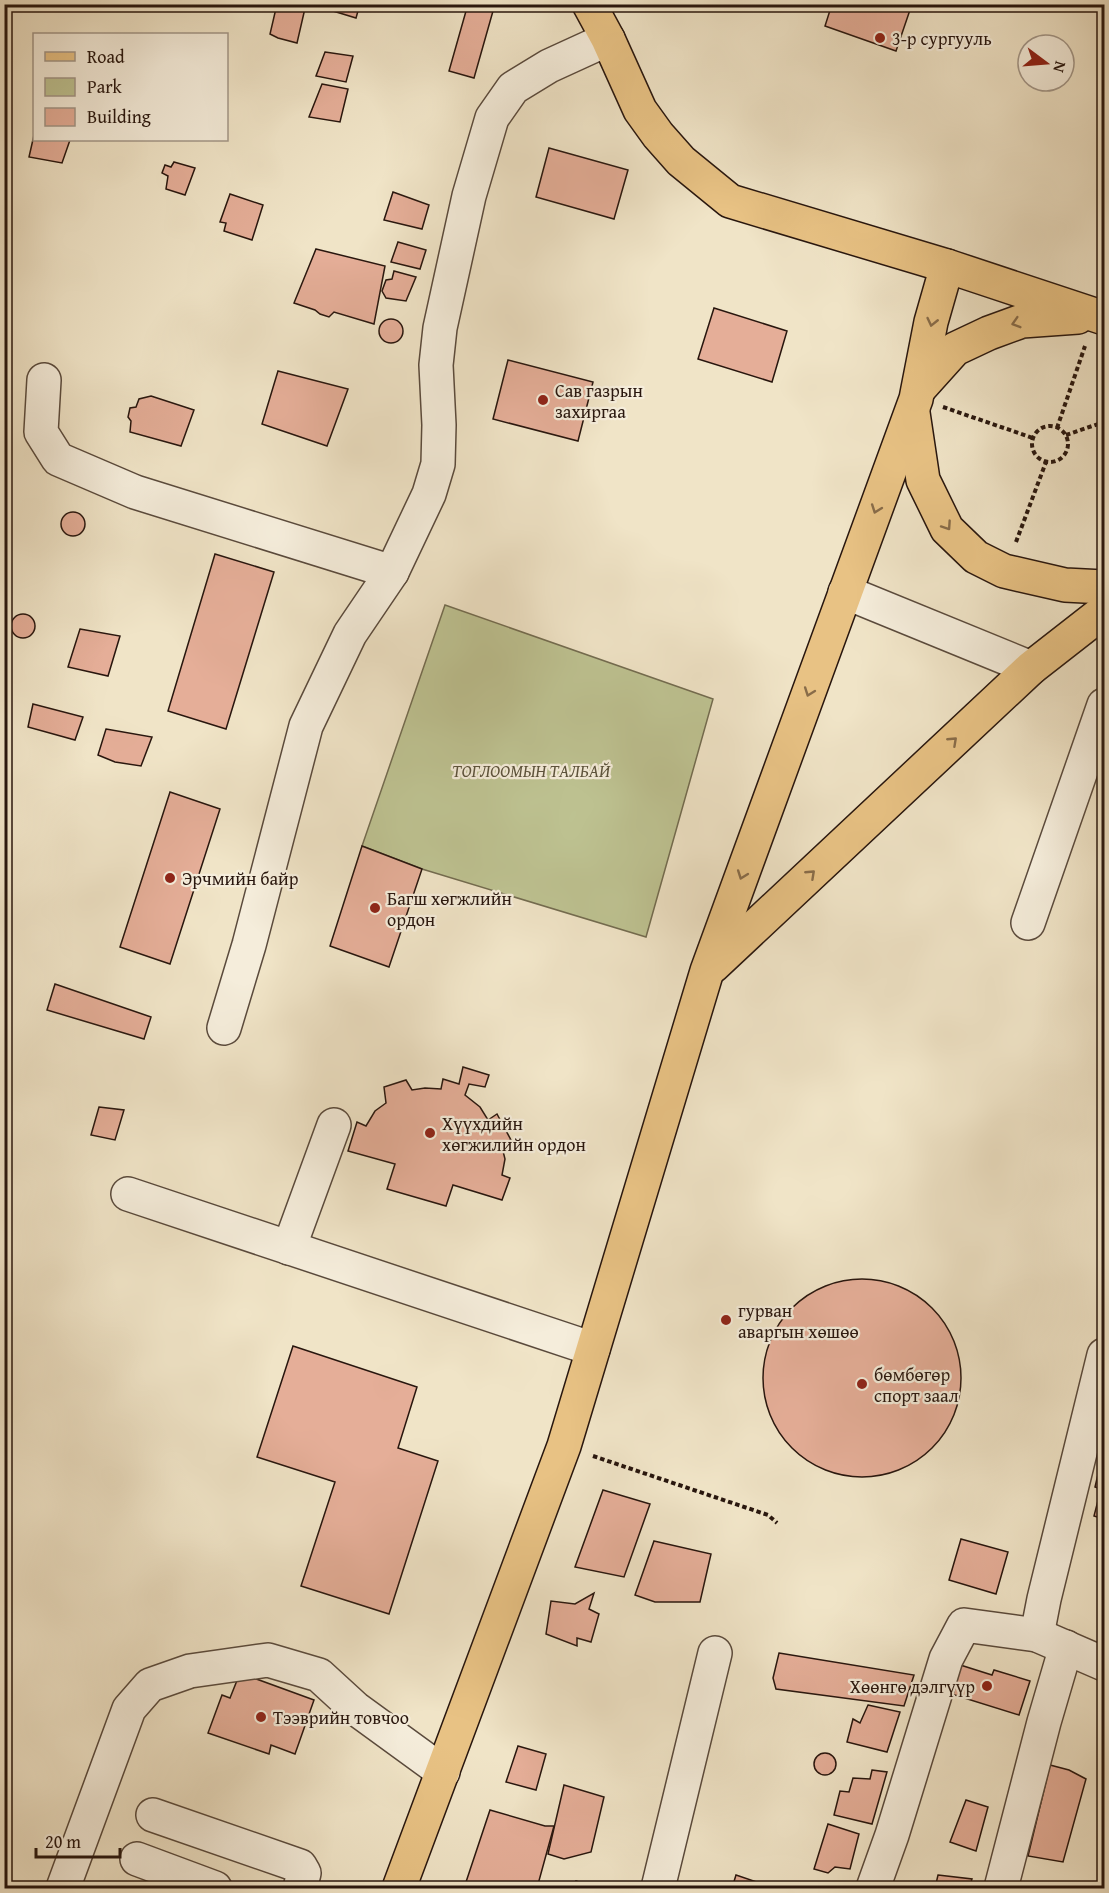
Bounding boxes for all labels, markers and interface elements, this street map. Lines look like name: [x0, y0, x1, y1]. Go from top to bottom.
place label: 3-р сургууль: [892, 25, 992, 52]
marker: 3-р сургууль: [873, 31, 887, 45]
legend: [33, 33, 228, 141]
north arrow: [1016, 33, 1076, 93]
text: Road: [87, 43, 125, 70]
text: N: [1047, 59, 1073, 76]
text: Park: [87, 73, 123, 100]
text: Building: [87, 103, 151, 130]
one-way arrow: [1011, 316, 1022, 329]
one-way arrow: [926, 317, 939, 327]
place label: Сав газрын захиргаа: [555, 377, 643, 425]
marker: Сав газрын захиргаа: [536, 393, 550, 407]
one-way arrow: [871, 503, 884, 513]
one-way arrow: [940, 519, 951, 530]
one-way arrow: [803, 686, 816, 697]
one-way arrow: [946, 737, 957, 748]
park label: ТОГЛООМЫН ТАЛБАЙ: [452, 757, 611, 784]
place label: Эрчмийн байр: [182, 865, 299, 892]
one-way arrow: [737, 869, 749, 880]
one-way arrow: [804, 870, 815, 881]
marker: Эрчмийн байр: [163, 871, 177, 885]
place label: Багш хөгжлийн ордон: [387, 885, 512, 933]
marker: Багш хөгжлийн ордон: [368, 901, 382, 915]
place label: Хүүхдийн хөгжилийн ордон: [442, 1110, 586, 1158]
marker: Хүүхдийн хөгжилийн ордон: [423, 1126, 437, 1140]
place label: гурван аваргын хөшөө: [738, 1297, 859, 1345]
marker: гурван аваргын хөшөө: [719, 1313, 733, 1327]
place label: бөмбөгөр спорт заал: [874, 1361, 959, 1409]
marker: бөмбөгөр спорт заал: [855, 1377, 869, 1391]
place label: Хөөнгө дэлгүүр: [850, 1673, 975, 1700]
marker: Хөөнгө дэлгүүр: [980, 1679, 994, 1693]
place label: Тээврийн товчоо: [273, 1704, 409, 1731]
marker: Тээврийн товчоо: [254, 1710, 268, 1724]
scale bar: [36, 1821, 120, 1859]
text: 20 m: [45, 1828, 81, 1855]

